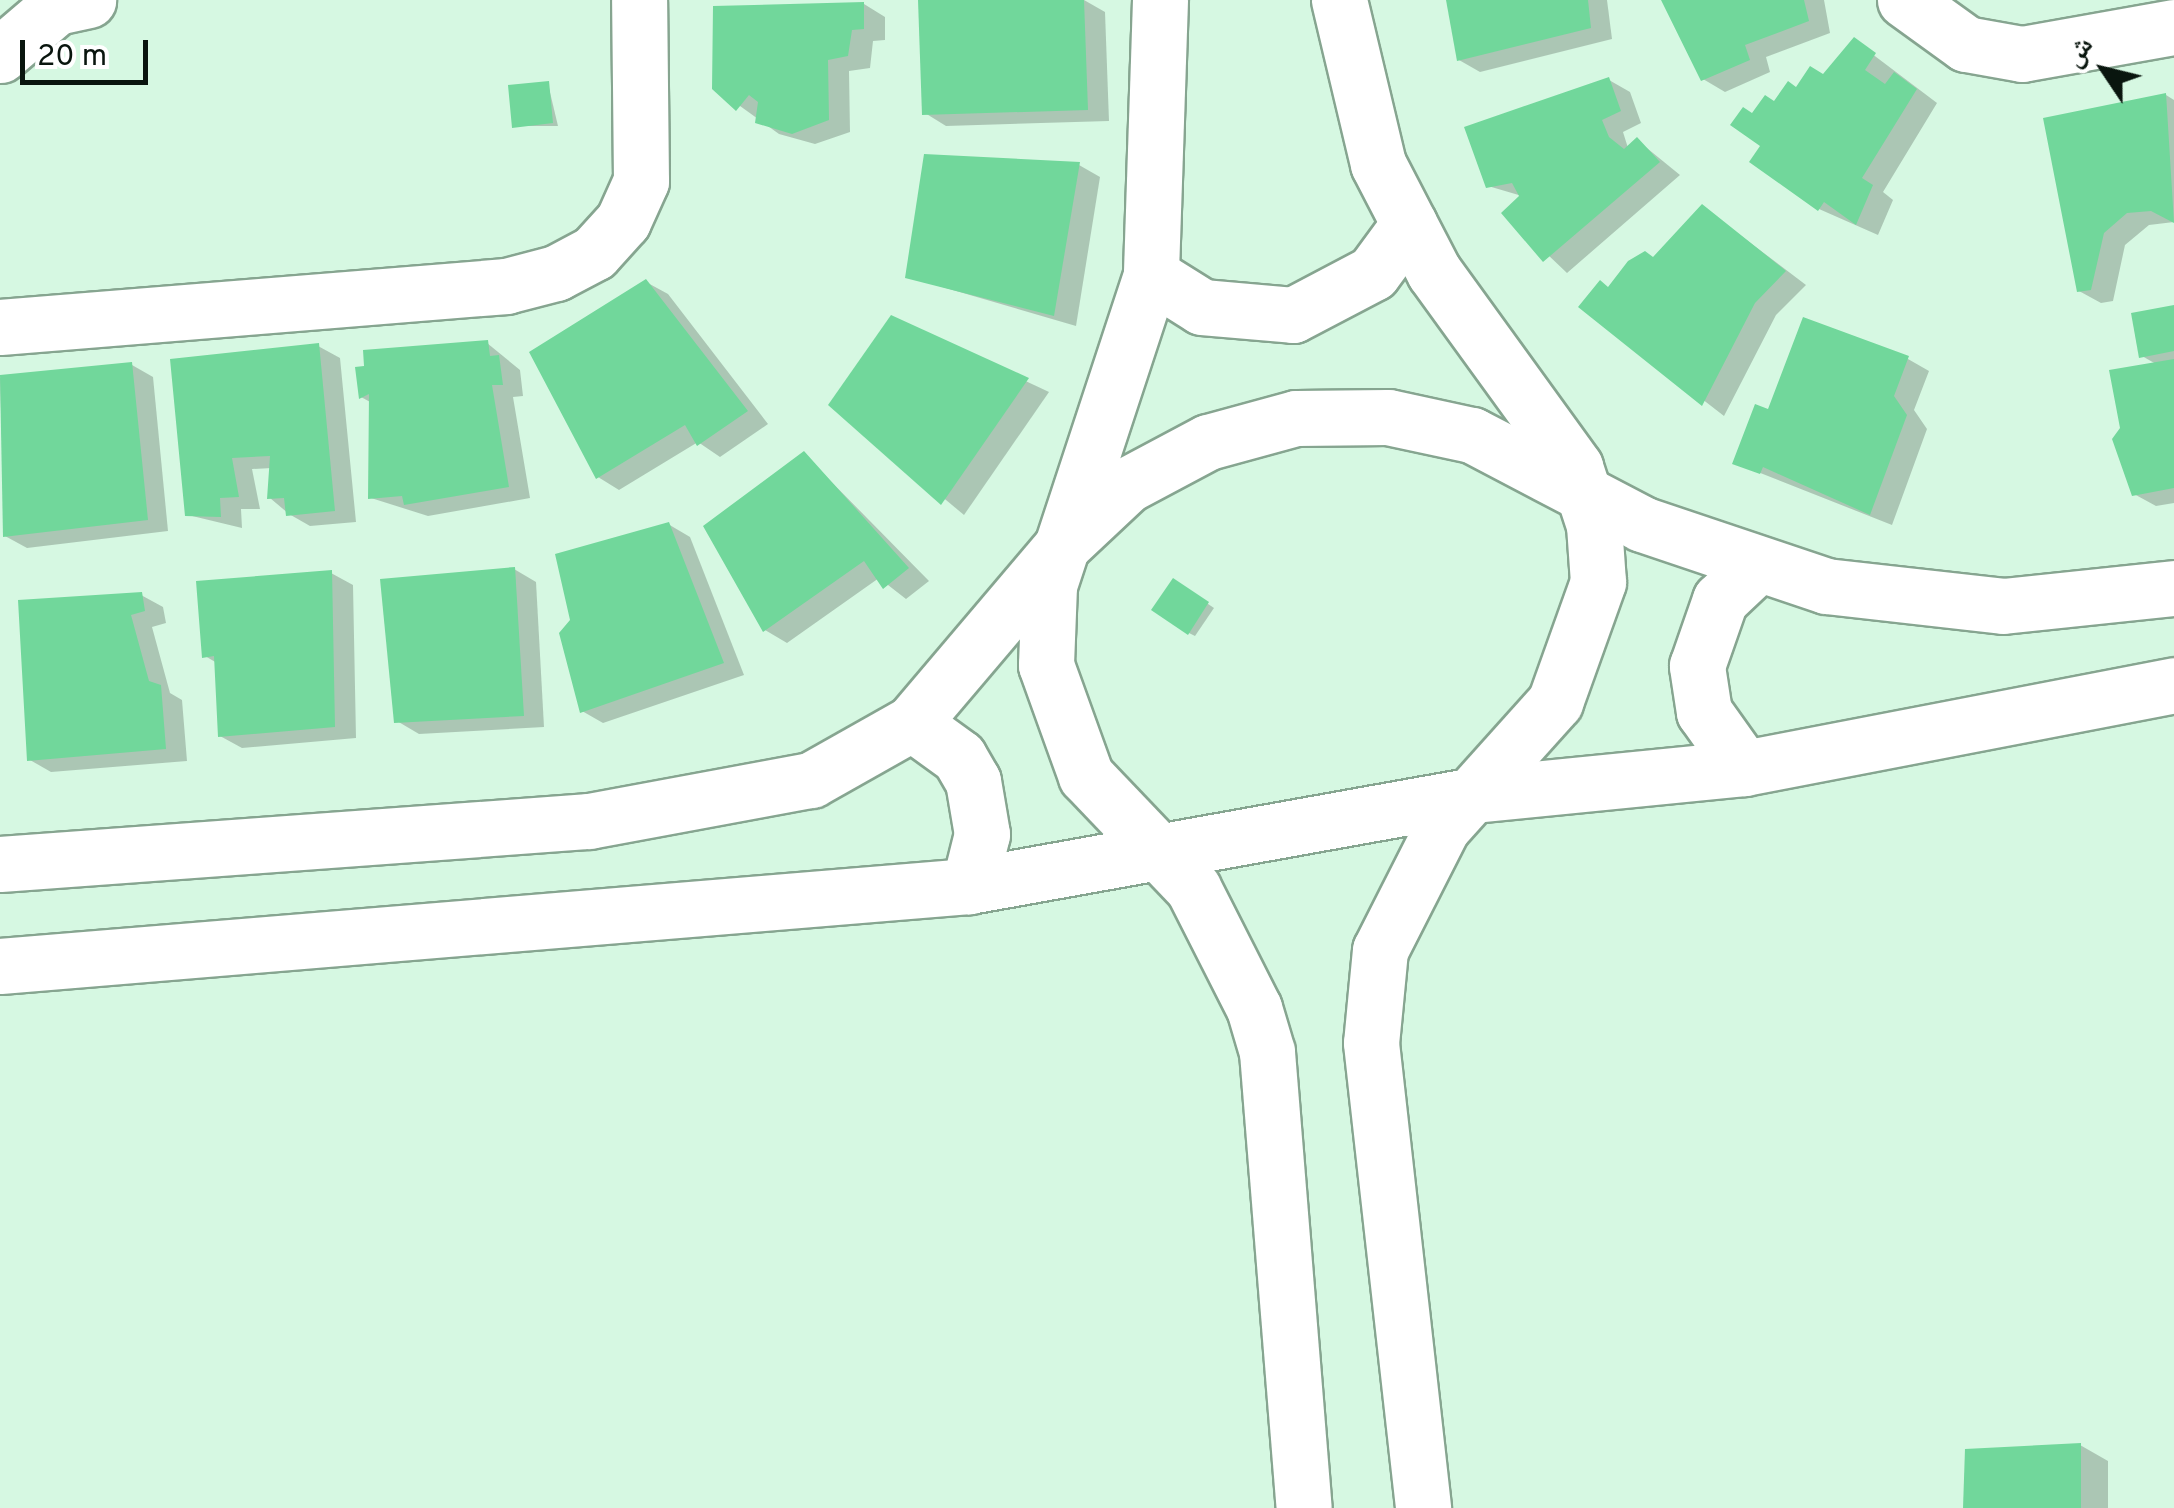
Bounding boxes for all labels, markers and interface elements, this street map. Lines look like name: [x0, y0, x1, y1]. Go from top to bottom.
scale bar: [25, 20, 152, 82]
north arrow: [2054, 20, 2154, 120]
text: ش: [2056, 30, 2103, 75]
text: 20 m: [37, 39, 107, 76]

